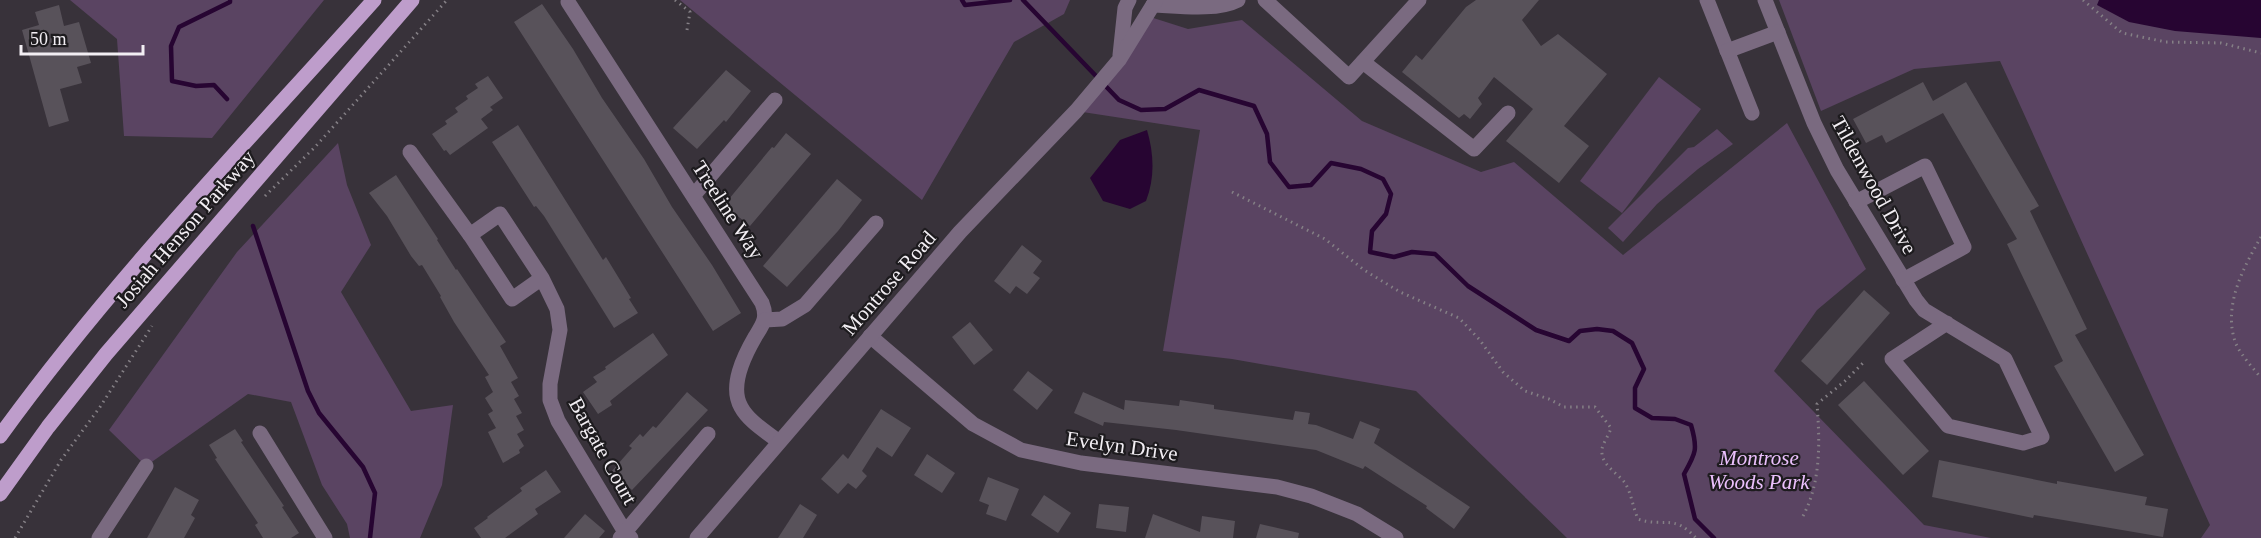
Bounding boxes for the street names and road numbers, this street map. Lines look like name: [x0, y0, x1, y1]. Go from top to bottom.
street label: Tildenwood Drive: [1826, 112, 1922, 258]
street label: Josiah Henson Parkway: [110, 145, 260, 313]
street label: Treeline Way: [687, 156, 769, 264]
street label: Montrose Road: [837, 226, 941, 340]
street label: Bargate Court: [564, 394, 642, 509]
street label: Evelyn Drive: [1065, 426, 1179, 466]

